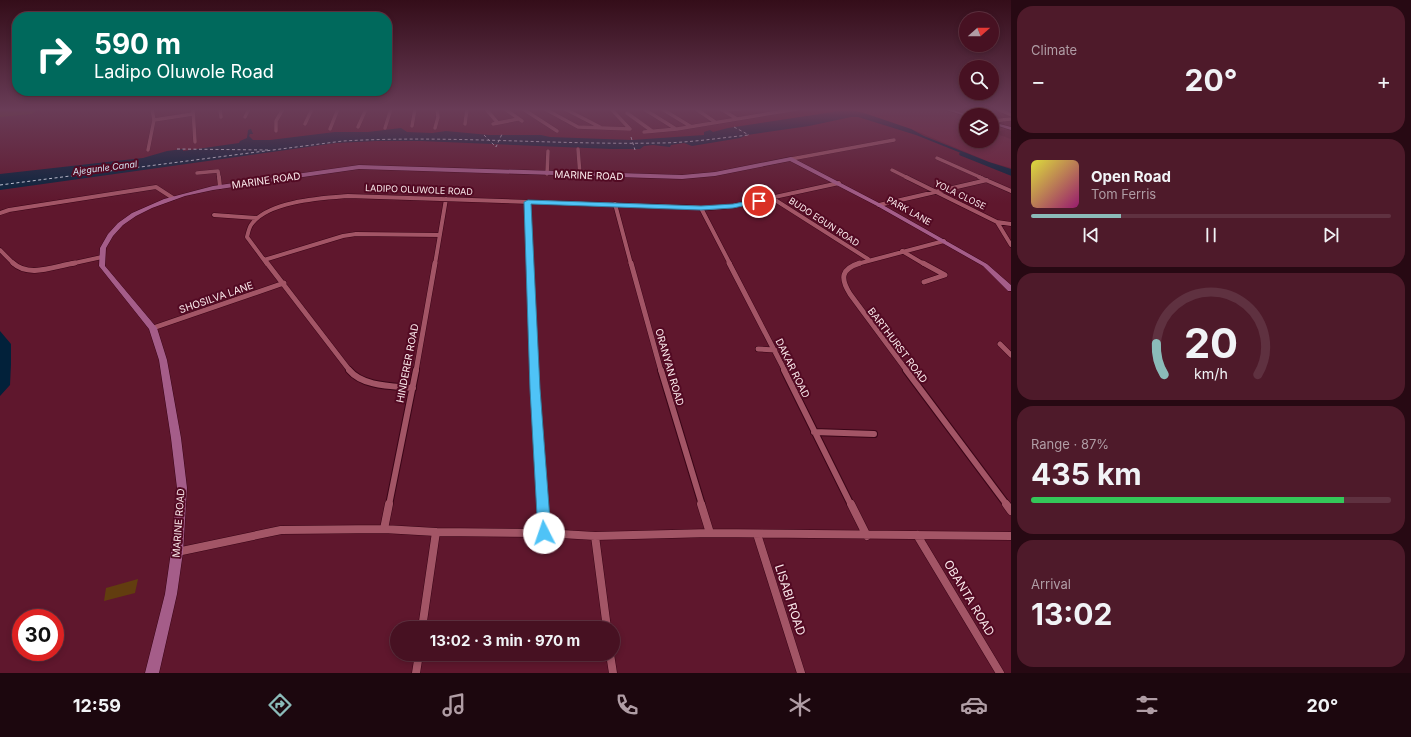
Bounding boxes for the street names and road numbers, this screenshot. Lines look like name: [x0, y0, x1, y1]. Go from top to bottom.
street label: MARINE ROAD: [554, 168, 624, 182]
street label: MARINE ROAD: [231, 169, 301, 191]
street label: YOLA CLOSE: [933, 177, 988, 212]
street label: LADIPO OLUWOLE ROAD: [365, 182, 473, 197]
street label: PARK LANE: [885, 194, 933, 227]
street label: BUDO EGUN ROAD: [787, 195, 862, 248]
street label: SHOSILVA LANE: [177, 279, 255, 315]
street label: BARTHURST ROAD: [866, 305, 930, 385]
street label: HINDERER ROAD: [393, 322, 421, 404]
street label: ORANYAN ROAD: [653, 327, 687, 407]
street label: DAKAR ROAD: [773, 336, 813, 400]
street label: MARINE ROAD: [170, 488, 186, 558]
street label: OBANTA ROAD: [941, 557, 998, 639]
street label: LISABI ROAD: [772, 562, 809, 637]

